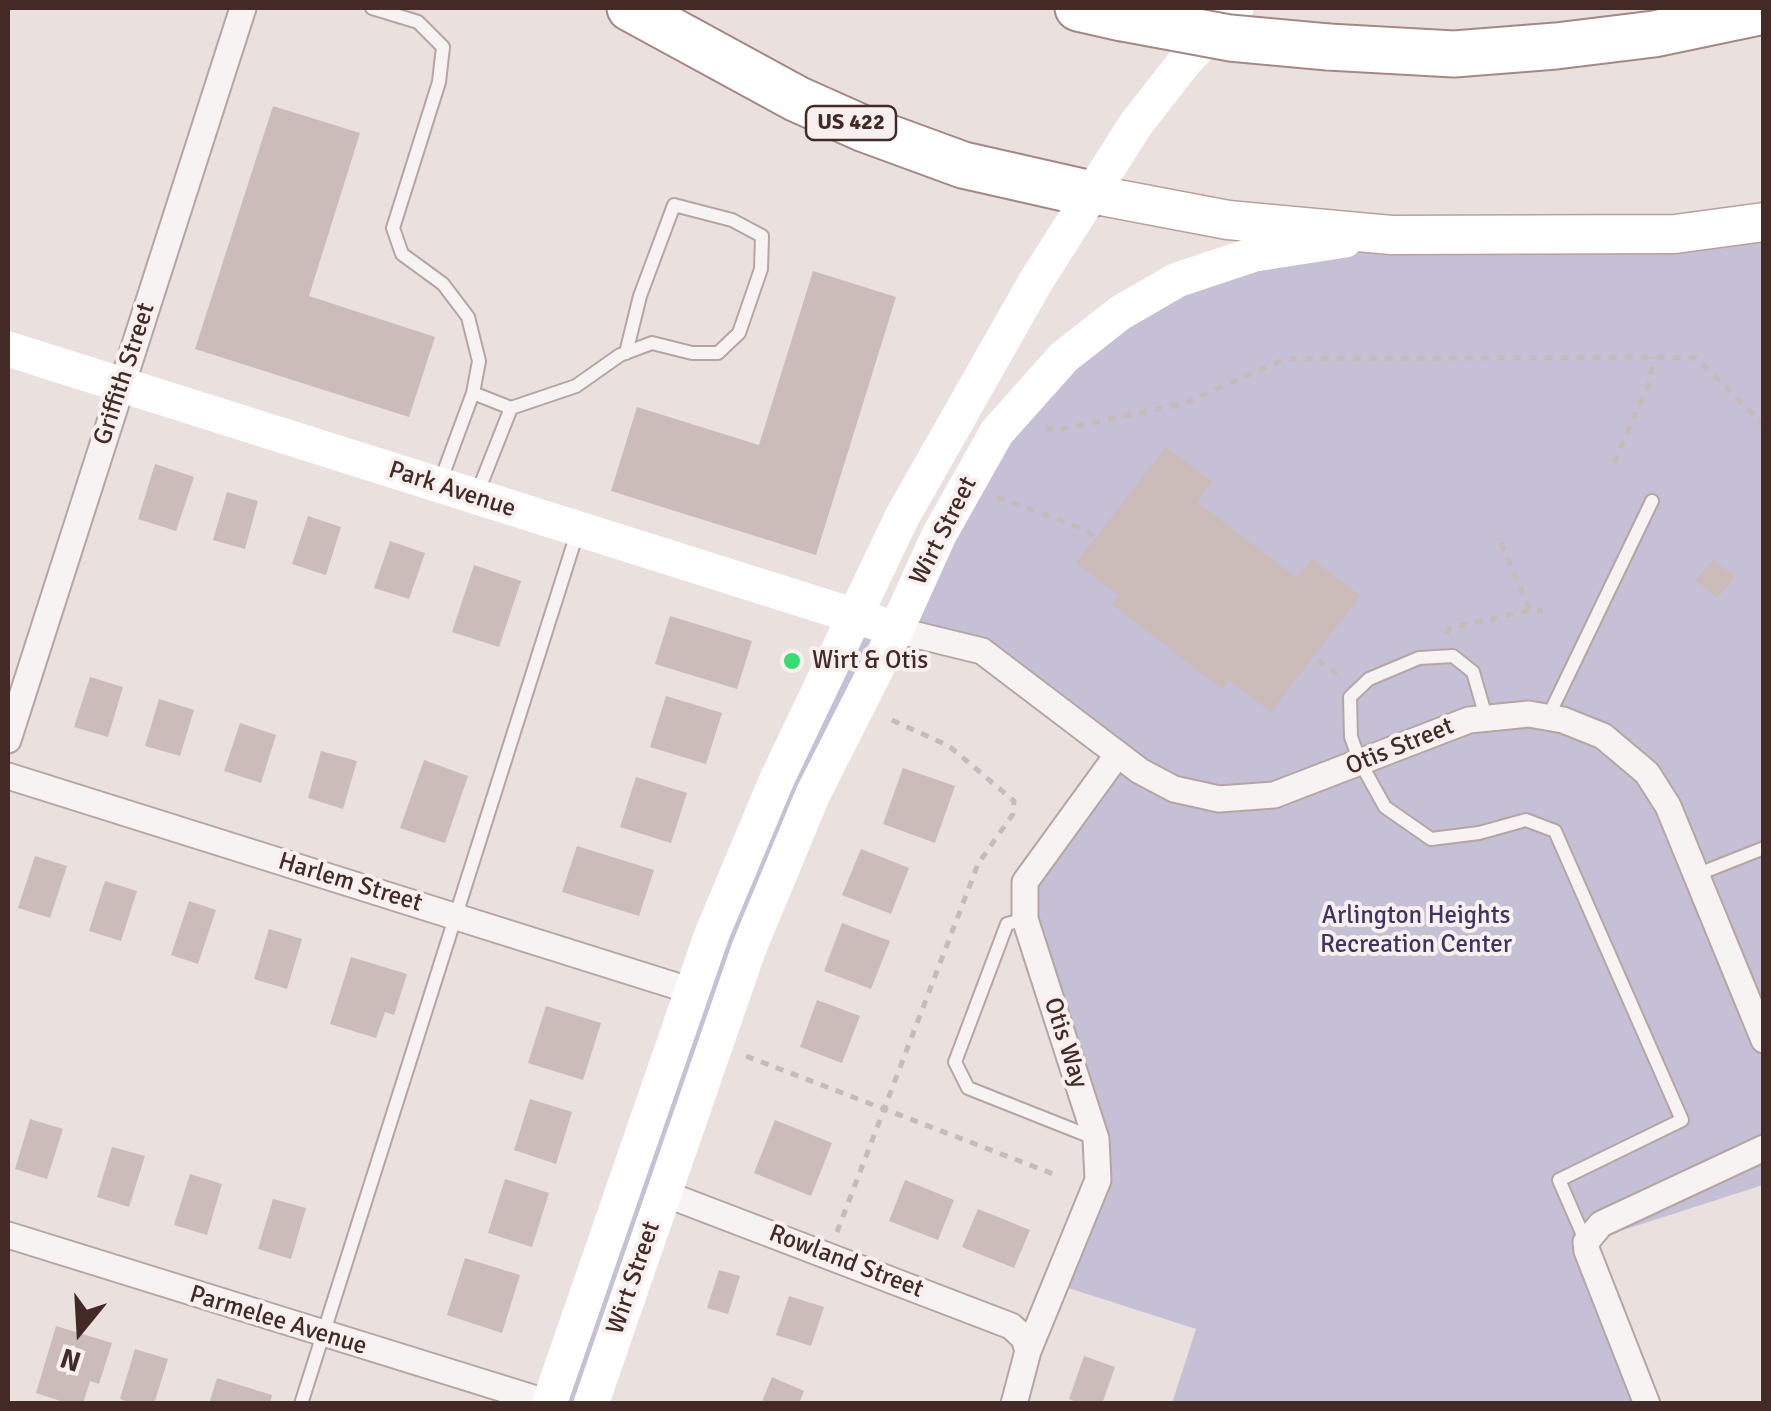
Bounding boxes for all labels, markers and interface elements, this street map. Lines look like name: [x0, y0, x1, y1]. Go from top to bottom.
road number: US 422: [806, 106, 896, 140]
street label: Griffith Street: [88, 299, 162, 449]
street label: Park Avenue: [385, 455, 519, 525]
street label: Wirt Street: [904, 472, 984, 590]
place label: Wirt & Otis: [812, 646, 928, 676]
marker: Wirt & Otis: [781, 650, 803, 672]
street label: Otis Street: [1342, 712, 1458, 782]
street label: Harlem Street: [274, 847, 426, 919]
park label: Arlington Heights Recreation Center: [1320, 901, 1512, 960]
street label: Otis Way: [1036, 994, 1094, 1092]
street label: Wirt Street: [601, 1218, 667, 1338]
street label: Rowland Street: [765, 1219, 927, 1305]
street label: Parmelee Avenue: [186, 1280, 370, 1362]
north arrow: [30, 1281, 130, 1381]
text: N: [56, 1340, 85, 1379]

